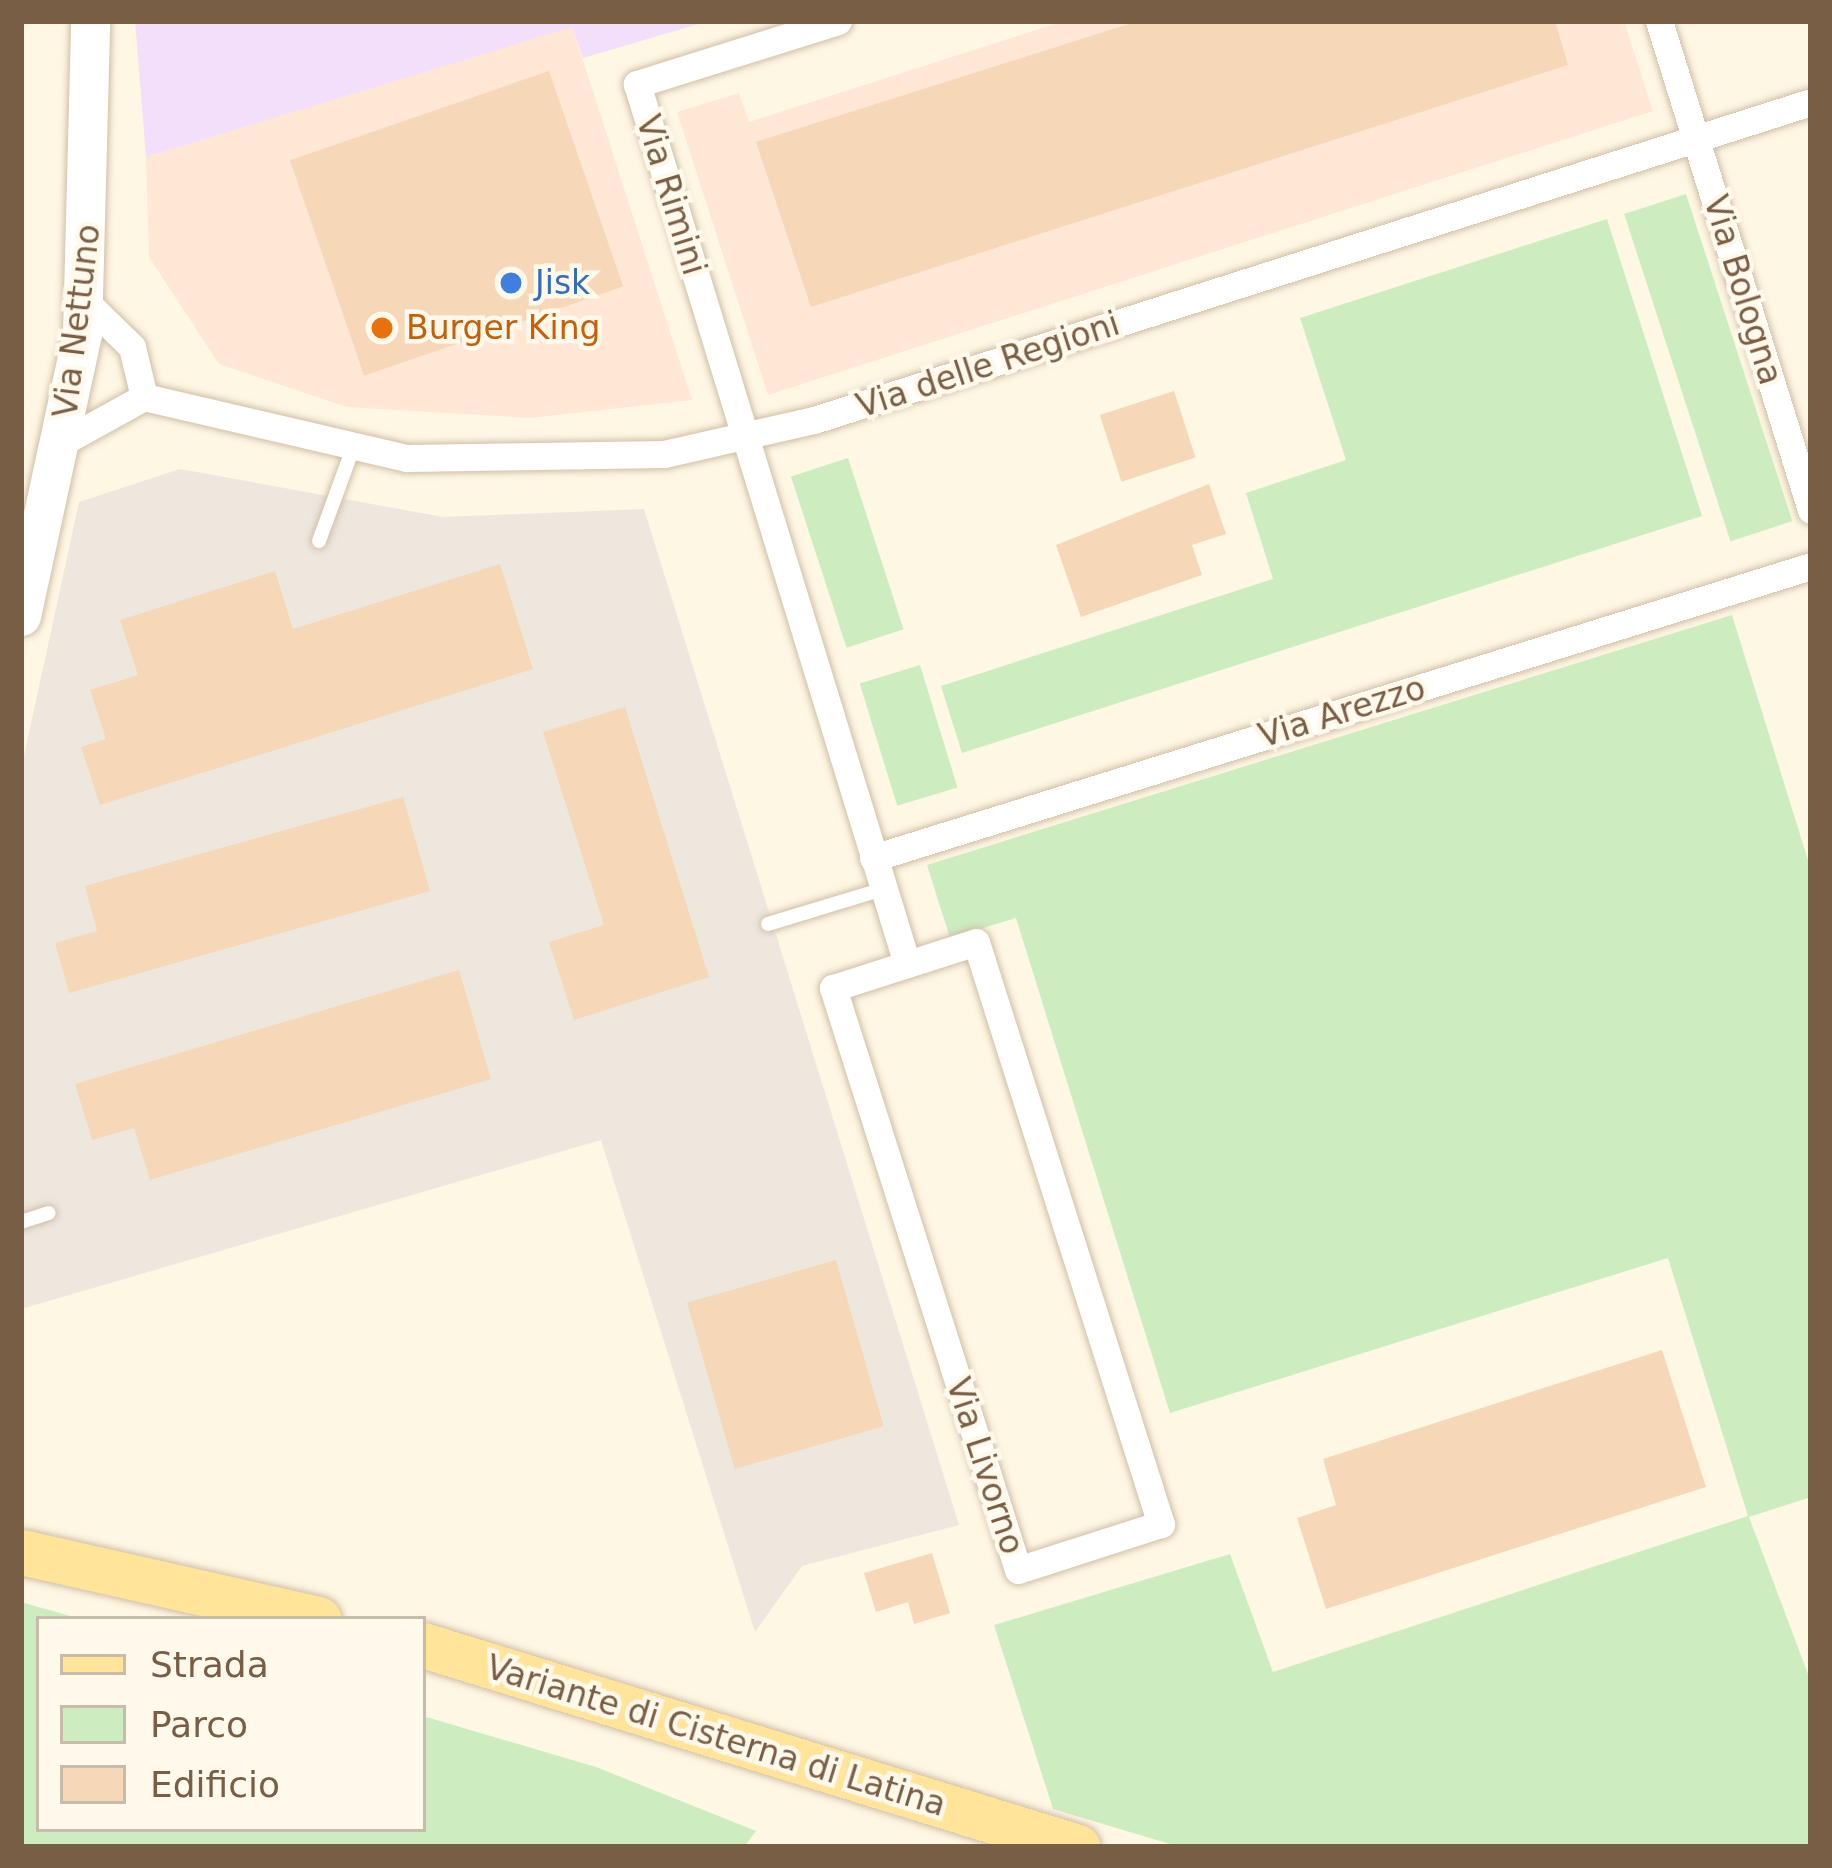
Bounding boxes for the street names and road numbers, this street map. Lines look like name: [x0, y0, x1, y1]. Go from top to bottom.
street label: Via Rimini: [628, 110, 714, 280]
street label: Via Bologna: [1695, 190, 1791, 390]
street label: Via Nettuno: [45, 222, 109, 420]
street label: Via delle Regioni: [851, 304, 1125, 426]
street label: Via Arezzo: [1254, 668, 1430, 756]
street label: Via Livorno: [938, 1373, 1032, 1559]
street label: Variante di Cisterna di Latina: [482, 1647, 950, 1825]

